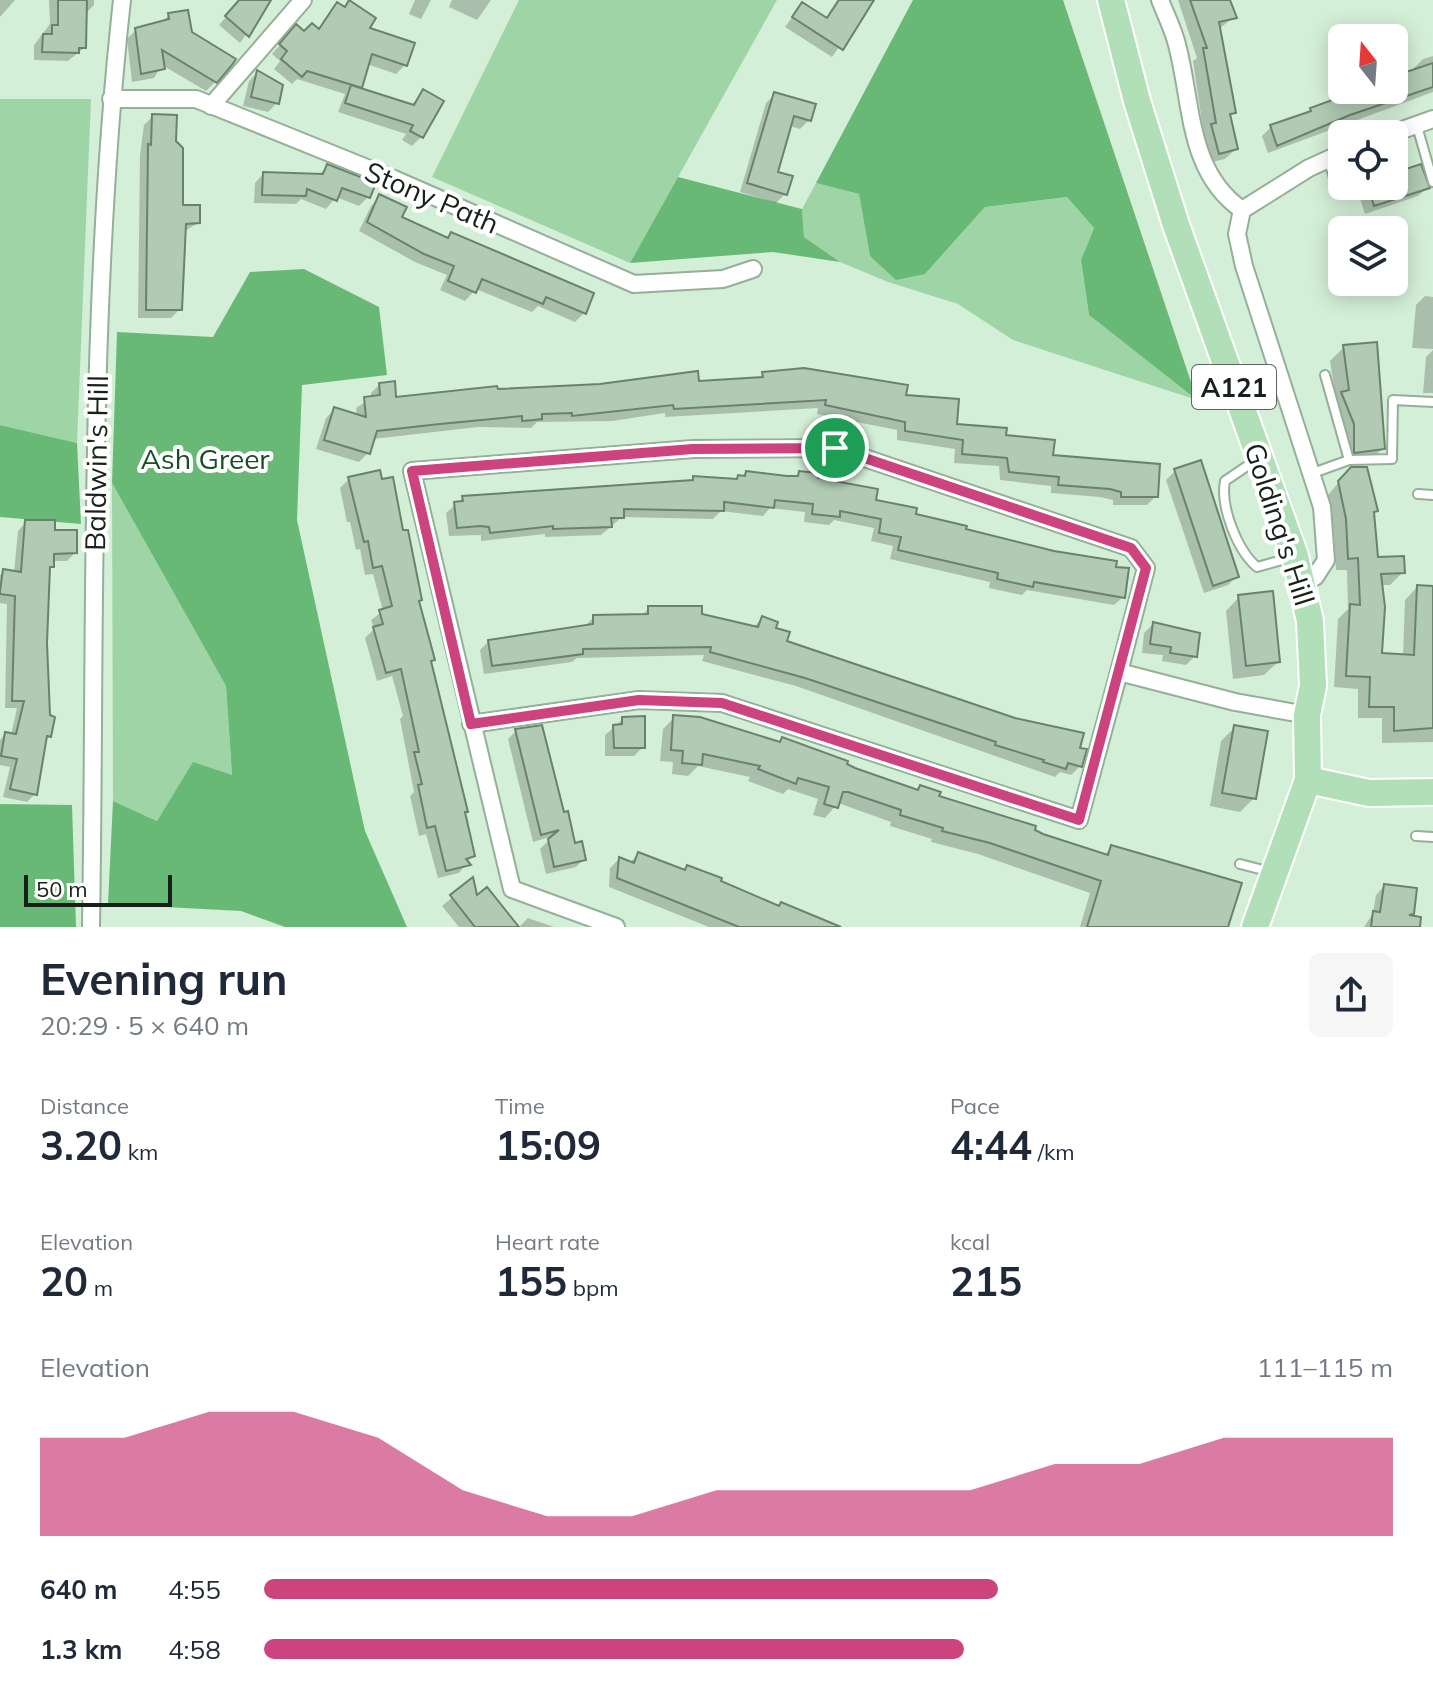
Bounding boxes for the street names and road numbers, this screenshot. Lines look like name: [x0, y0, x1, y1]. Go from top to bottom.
street label: Stony Path: [360, 153, 504, 241]
road number: A121: [1192, 365, 1276, 409]
street label: Baldwin's Hill: [77, 375, 115, 551]
street label: Golding's Hill: [1237, 438, 1323, 610]

